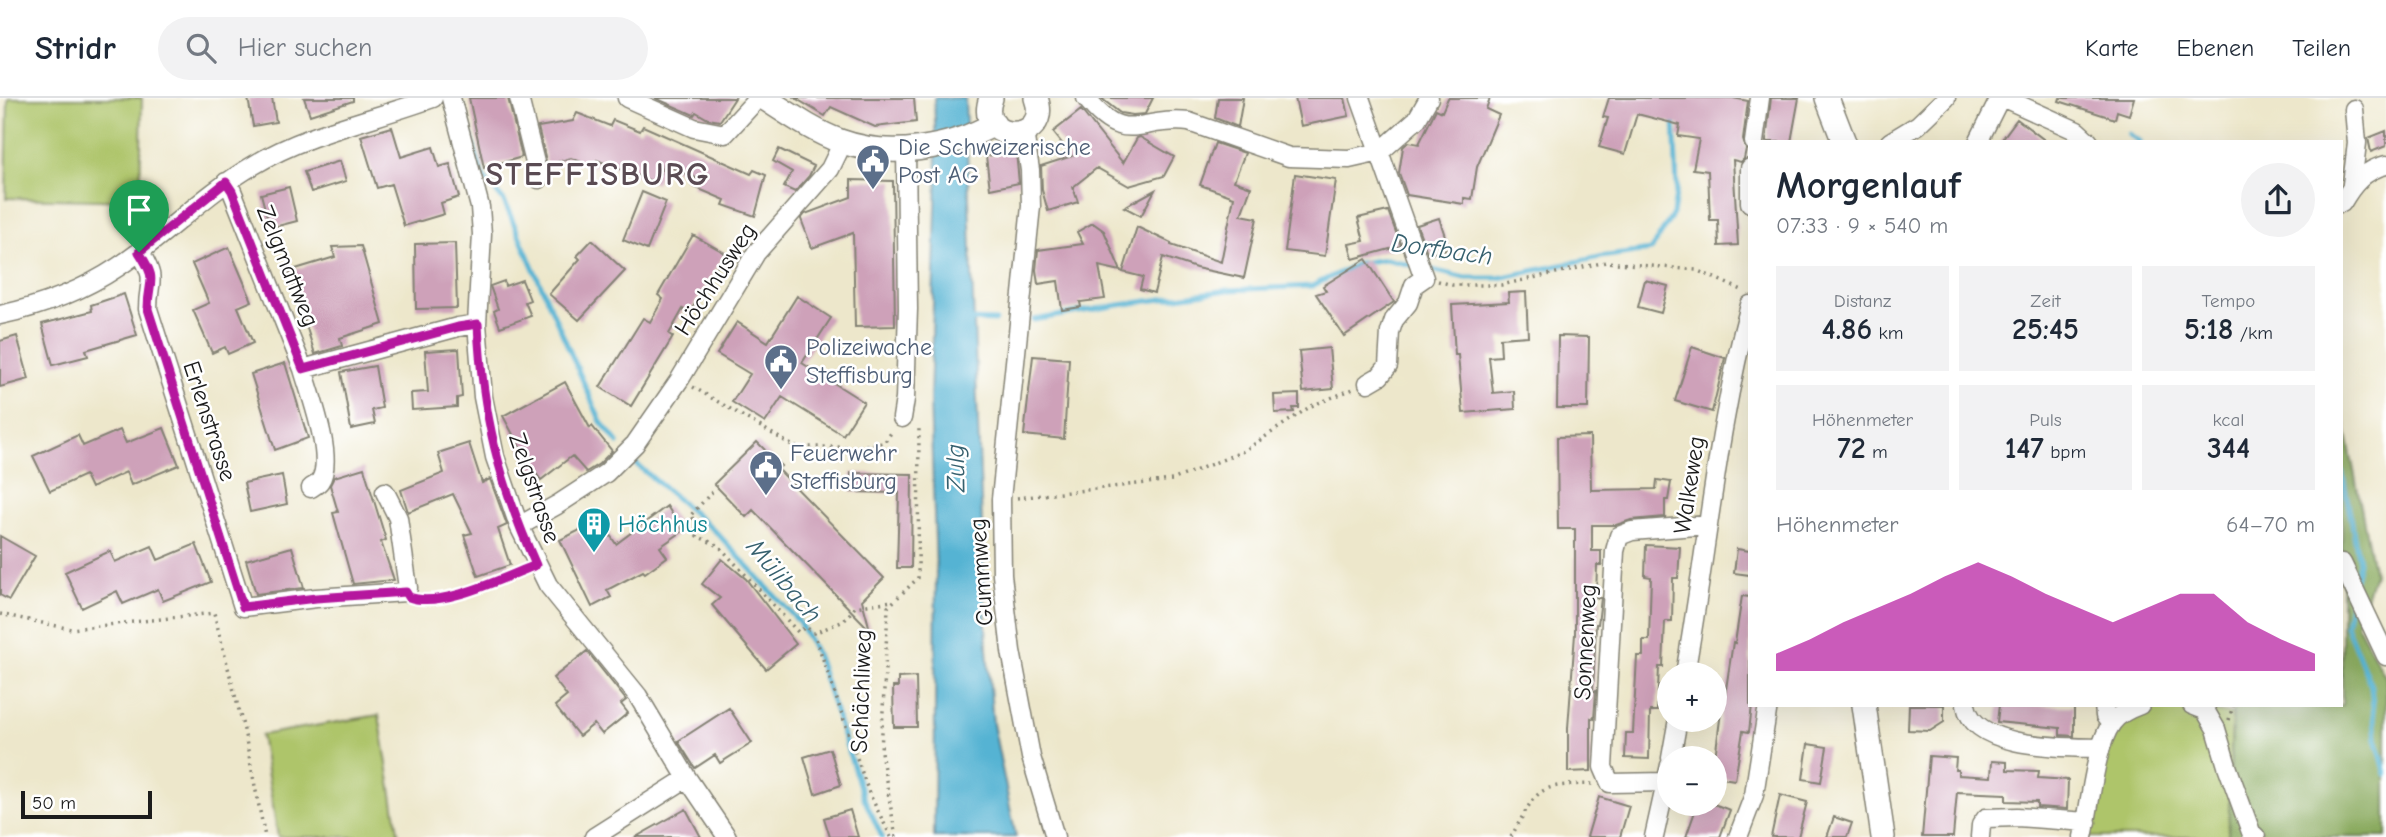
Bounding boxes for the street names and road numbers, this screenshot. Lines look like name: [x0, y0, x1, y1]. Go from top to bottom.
street label: Zelgmattweg: [251, 201, 325, 331]
street label: Höchhusweg: [668, 218, 762, 340]
street label: Erlenstrasse: [177, 357, 243, 485]
street label: Zelgstrasse: [503, 429, 567, 547]
street label: Walkeweg: [1667, 434, 1711, 536]
street label: Gummweg: [963, 517, 999, 627]
street label: Sonnenweg: [1568, 583, 1602, 701]
street label: Schächliweg: [845, 629, 877, 753]

